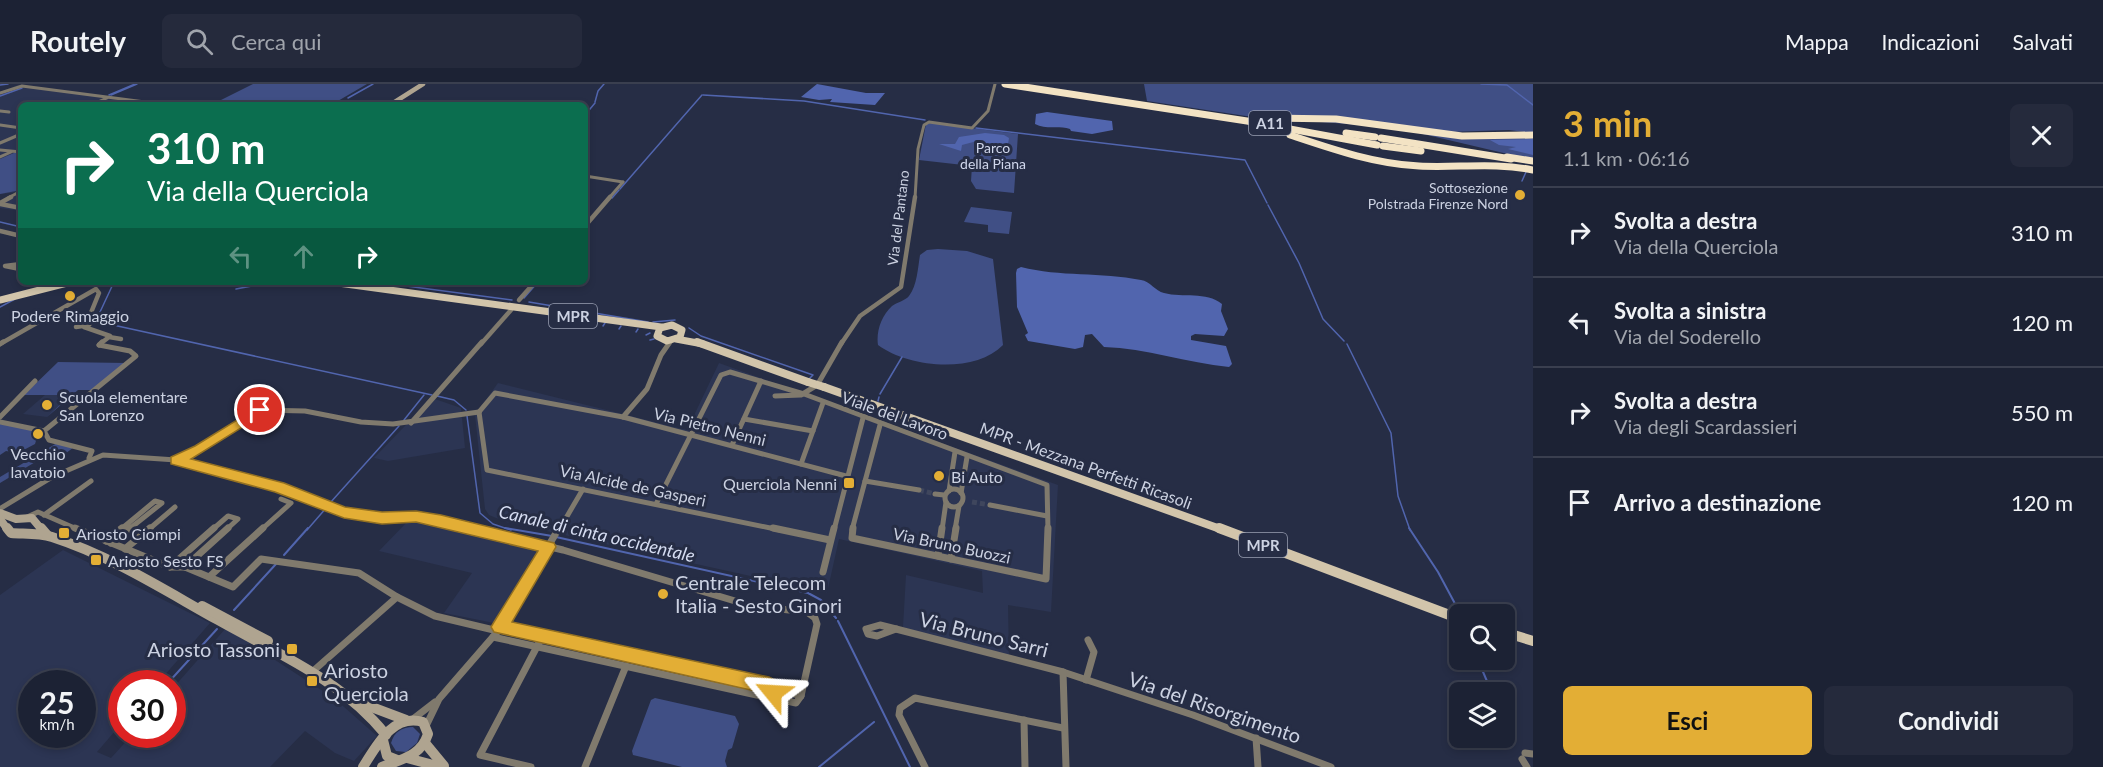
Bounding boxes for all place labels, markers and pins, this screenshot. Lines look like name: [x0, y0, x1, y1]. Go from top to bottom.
place label: Sottosezione Polstrada Firenze Nord: [1368, 179, 1508, 212]
marker: Sottosezione Polstrada Firenze Nord: [1513, 188, 1527, 202]
marker: Podere Rimaggio: [63, 289, 77, 303]
place label: Podere Rimaggio: [11, 306, 129, 325]
pin: [234, 384, 285, 435]
place label: Scuola elementare San Lorenzo: [59, 387, 188, 424]
marker: Scuola elementare San Lorenzo: [40, 398, 54, 412]
marker: Vecchio lavatoio: [31, 427, 45, 441]
place label: Vecchio lavatoio: [10, 444, 66, 481]
place label: Bi Auto: [951, 467, 1003, 486]
marker: Bi Auto: [932, 469, 946, 483]
place label: Querciola Nenni: [723, 474, 837, 493]
marker: Querciola Nenni: [842, 476, 856, 490]
place label: Ariosto Ciompi: [76, 524, 181, 543]
marker: Ariosto Ciompi: [57, 526, 71, 540]
place label: Ariosto Sesto FS: [108, 551, 224, 570]
marker: Ariosto Sesto FS: [89, 553, 103, 567]
place label: Centrale Telecom Italia - Sesto Ginori: [675, 570, 842, 617]
marker: Centrale Telecom Italia - Sesto Ginori: [656, 587, 670, 601]
place label: Ariosto Tassoni: [147, 637, 280, 661]
marker: Ariosto Tassoni: [285, 642, 299, 656]
place label: Ariosto Querciola: [324, 658, 409, 705]
marker: Ariosto Querciola: [305, 674, 319, 688]

